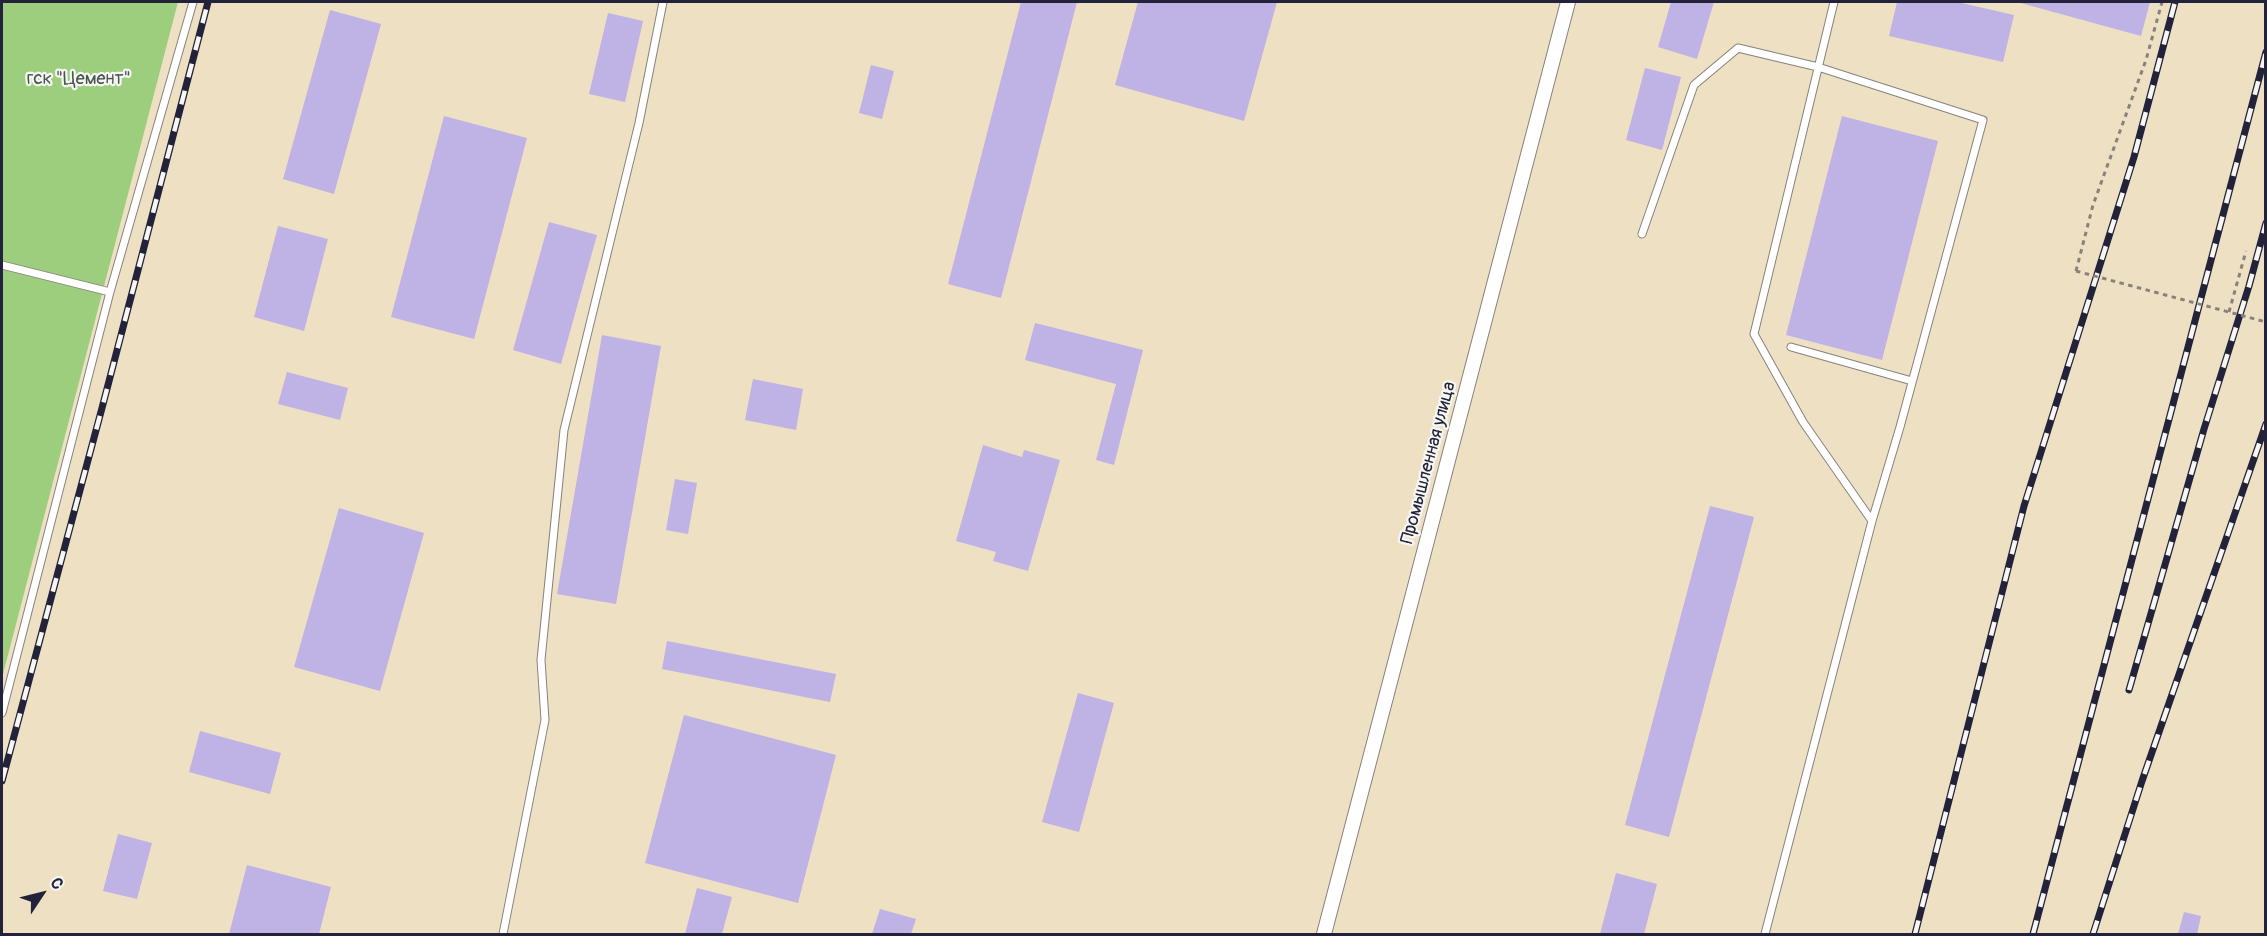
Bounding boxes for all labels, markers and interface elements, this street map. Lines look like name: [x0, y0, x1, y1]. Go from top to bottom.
park label: гск "Цемент": [27, 68, 131, 90]
street label: Промышленная улица: [1397, 380, 1461, 546]
north arrow: [12, 864, 72, 924]
text: С: [46, 874, 68, 893]

